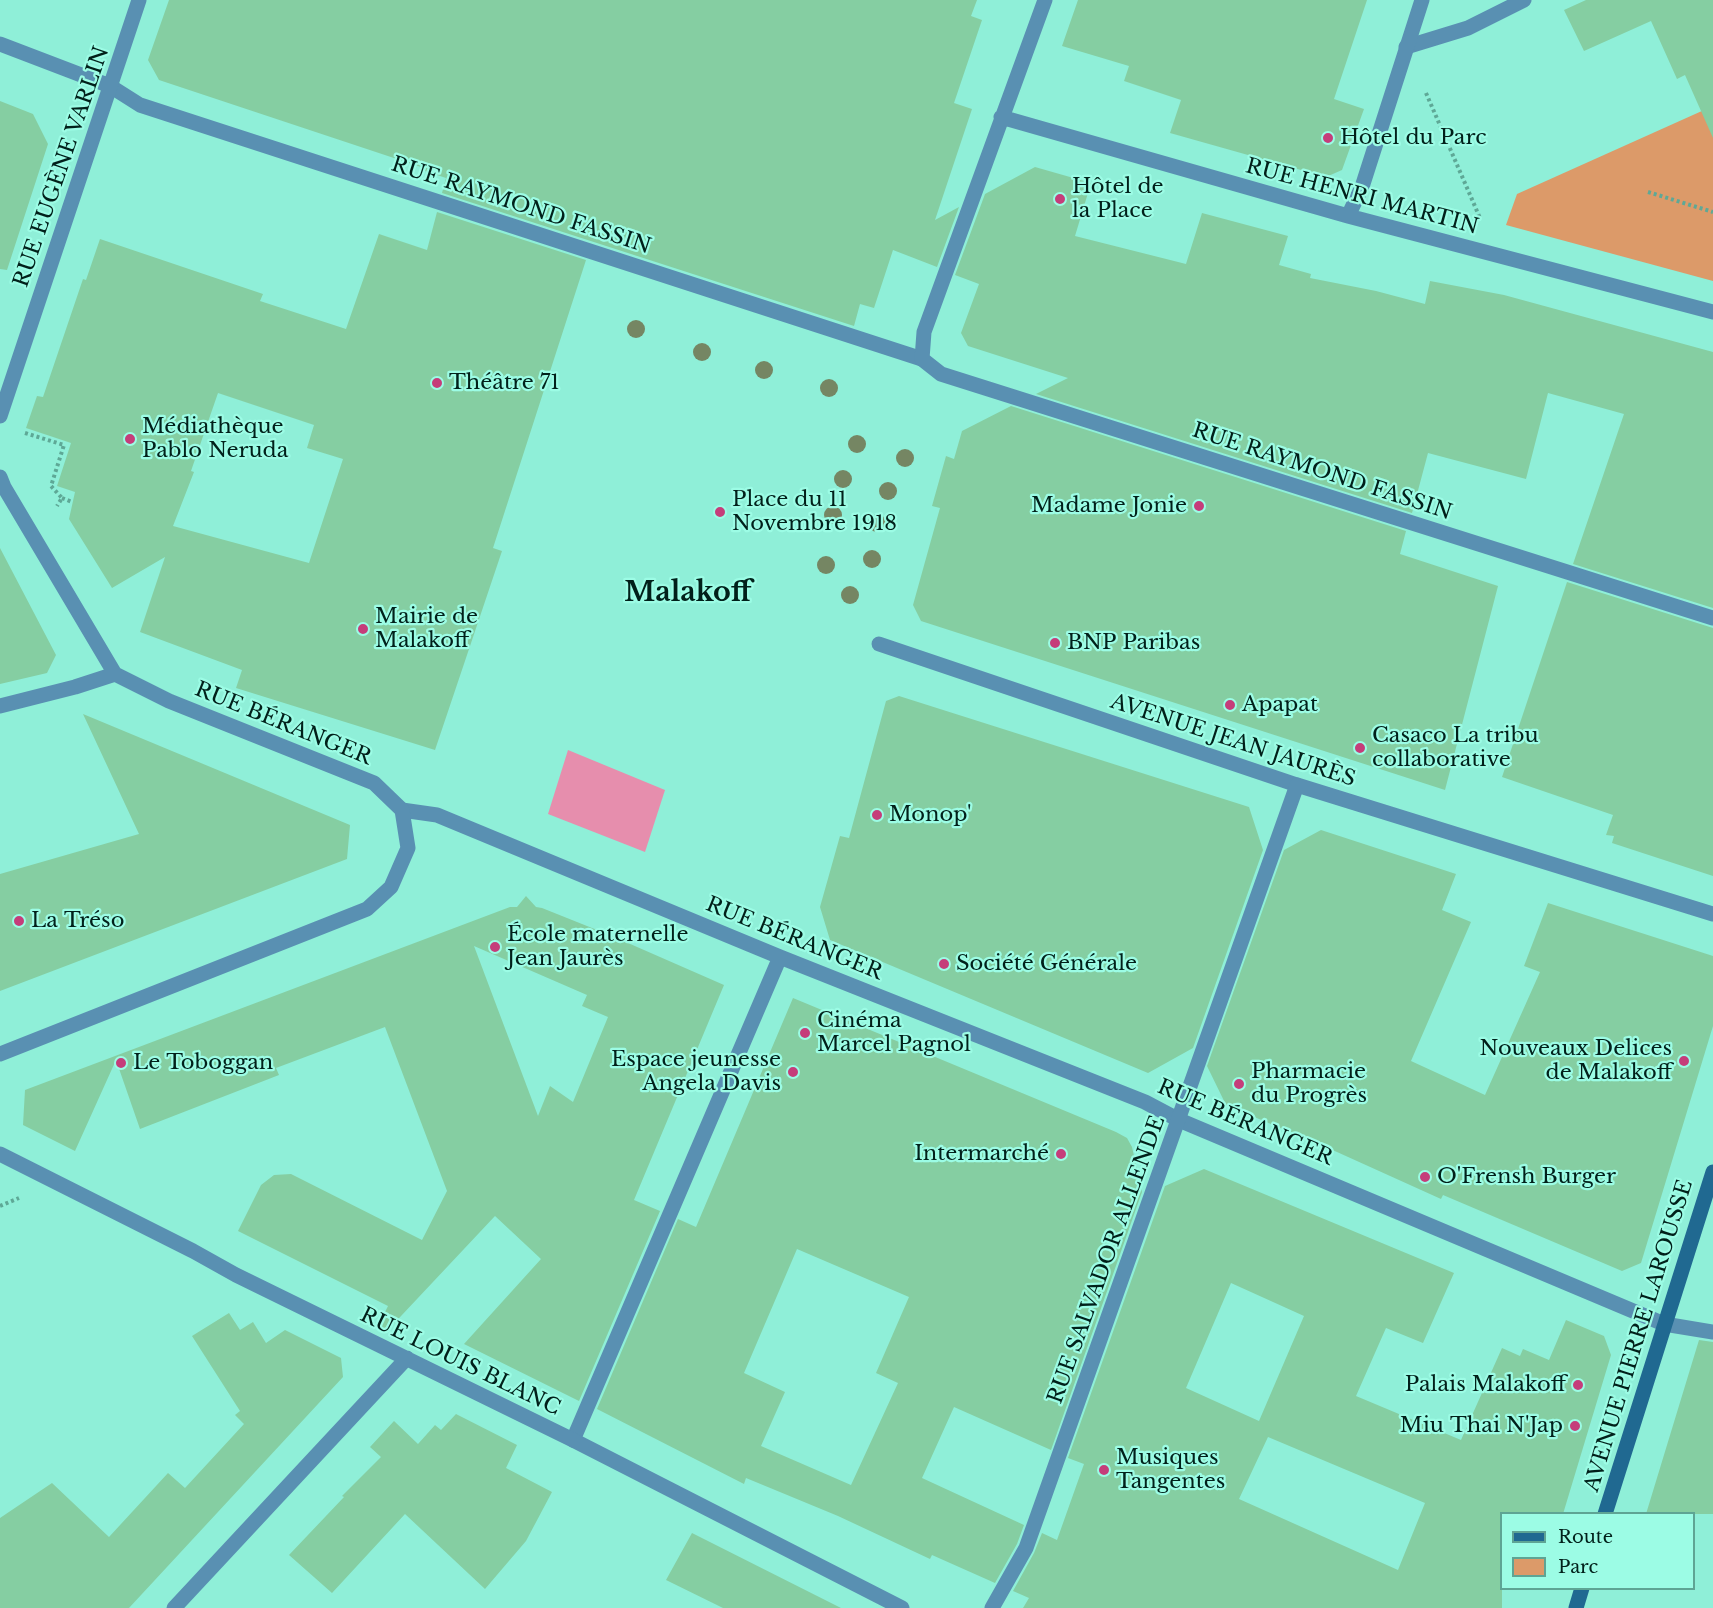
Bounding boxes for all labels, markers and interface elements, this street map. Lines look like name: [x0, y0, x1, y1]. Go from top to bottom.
street label: RUE EUGÈNE VARLIN: [9, 43, 115, 291]
place label: Hôtel du Parc: [1340, 125, 1487, 151]
marker: Hôtel du Parc: [1321, 131, 1335, 145]
street label: RUE RAYMOND FASSIN: [388, 152, 654, 260]
street label: RUE HENRI MARTIN: [1243, 154, 1481, 240]
place label: Hôtel de la Place: [1072, 174, 1164, 224]
marker: Hôtel de la Place: [1053, 192, 1067, 206]
place label: Théâtre 71: [449, 370, 560, 396]
marker: Théâtre 71: [430, 376, 444, 390]
place label: Médiathèque Pablo Neruda: [142, 414, 288, 464]
street label: RUE RAYMOND FASSIN: [1189, 418, 1455, 526]
marker: Médiathèque Pablo Neruda: [123, 432, 137, 446]
place label: Place du 11 Novembre 1918: [732, 487, 897, 537]
place label: Madame Jonie: [1031, 493, 1187, 519]
marker: Madame Jonie: [1192, 499, 1206, 513]
marker: Place du 11 Novembre 1918: [713, 505, 727, 519]
district label: Malakoff: [624, 577, 752, 609]
place label: Mairie de Malakoff: [375, 604, 478, 654]
marker: Mairie de Malakoff: [356, 622, 370, 636]
place label: BNP Paribas: [1067, 630, 1200, 656]
marker: BNP Paribas: [1048, 636, 1062, 650]
street label: RUE BÉRANGER: [191, 677, 375, 771]
street label: AVENUE JEAN JAURÈS: [1107, 689, 1359, 793]
place label: Apapat: [1242, 692, 1318, 718]
marker: Apapat: [1223, 698, 1237, 712]
place label: Casaco La tribu collaborative: [1372, 723, 1539, 773]
marker: Casaco La tribu collaborative: [1353, 741, 1367, 755]
place label: Monop': [889, 802, 971, 828]
marker: Monop': [870, 808, 884, 822]
street label: RUE BÉRANGER: [702, 892, 886, 986]
place label: La Tréso: [31, 908, 124, 934]
marker: La Tréso: [12, 914, 26, 928]
place label: École maternelle Jean Jaurès: [507, 922, 688, 972]
marker: École maternelle Jean Jaurès: [488, 940, 502, 954]
place label: Société Générale: [956, 951, 1137, 977]
marker: Société Générale: [937, 957, 951, 971]
place label: Cinéma Marcel Pagnol: [817, 1008, 971, 1058]
marker: Cinéma Marcel Pagnol: [798, 1026, 812, 1040]
place label: Nouveaux Delices de Malakoff: [1480, 1036, 1672, 1086]
place label: Espace jeunesse Angela Davis: [611, 1047, 781, 1097]
place label: Le Toboggan: [133, 1050, 273, 1076]
marker: Nouveaux Delices de Malakoff: [1677, 1054, 1691, 1068]
marker: Le Toboggan: [114, 1056, 128, 1070]
place label: Pharmacie du Progrès: [1251, 1059, 1367, 1109]
marker: Espace jeunesse Angela Davis: [786, 1065, 800, 1079]
street label: RUE BÉRANGER: [1153, 1075, 1337, 1171]
marker: Pharmacie du Progrès: [1232, 1077, 1246, 1091]
street label: RUE SALVADOR ALLENDE: [1043, 1113, 1171, 1407]
place label: Intermarché: [914, 1141, 1049, 1167]
marker: Intermarché: [1054, 1147, 1068, 1161]
place label: O'Frensh Burger: [1437, 1164, 1616, 1190]
marker: O'Frensh Burger: [1418, 1170, 1432, 1184]
street label: AVENUE PIERRE LAROUSSE: [1579, 1177, 1699, 1495]
street label: RUE LOUIS BLANC: [356, 1303, 564, 1421]
place label: Palais Malakoff: [1405, 1372, 1566, 1398]
marker: Palais Malakoff: [1571, 1378, 1585, 1392]
place label: Miu Thai N'Jap: [1400, 1413, 1563, 1439]
marker: Miu Thai N'Jap: [1568, 1419, 1582, 1433]
place label: Musiques Tangentes: [1116, 1445, 1225, 1495]
marker: Musiques Tangentes: [1097, 1463, 1111, 1477]
legend: [1500, 1512, 1695, 1590]
text: Route: [1558, 1526, 1613, 1548]
text: Parc: [1558, 1556, 1598, 1578]

